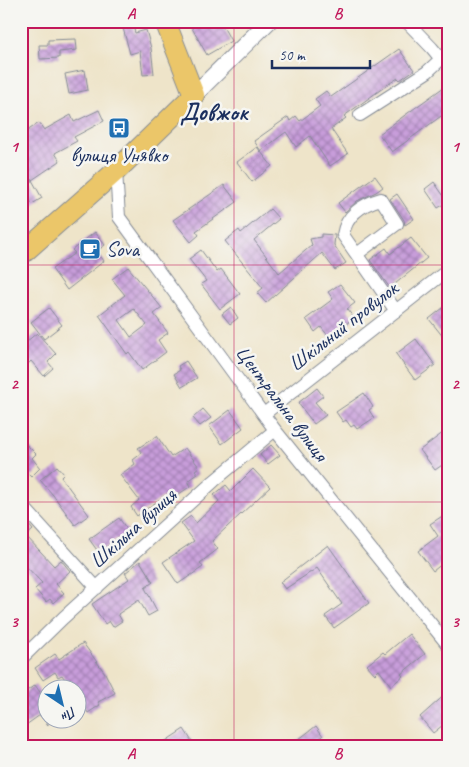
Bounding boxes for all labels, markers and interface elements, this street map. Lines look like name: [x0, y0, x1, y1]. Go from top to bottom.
text: A: [127, 4, 137, 24]
text: B: [334, 4, 344, 24]
scale bar: [272, 38, 369, 70]
text: 50 m: [279, 46, 306, 65]
district label: Довжок: [180, 97, 250, 127]
bus stop icon: вулиця Унявко: [107, 116, 131, 140]
text: 1: [10, 137, 19, 157]
text: 1: [451, 137, 460, 157]
place label: вулиця Унявко: [71, 142, 170, 168]
place label: Sova: [106, 236, 140, 262]
cafe icon: Sova: [78, 237, 102, 261]
street label: Шкільний провулок: [283, 274, 405, 377]
street label: Центральна вулиця: [230, 340, 335, 467]
text: 2: [10, 374, 19, 394]
text: 2: [451, 374, 460, 394]
street label: Шкільна вулиця: [84, 481, 183, 574]
text: 3: [10, 612, 19, 632]
text: 3: [451, 612, 460, 632]
north arrow: [38, 680, 88, 730]
text: Пн: [58, 703, 80, 726]
text: A: [127, 744, 137, 764]
text: B: [334, 744, 344, 764]

